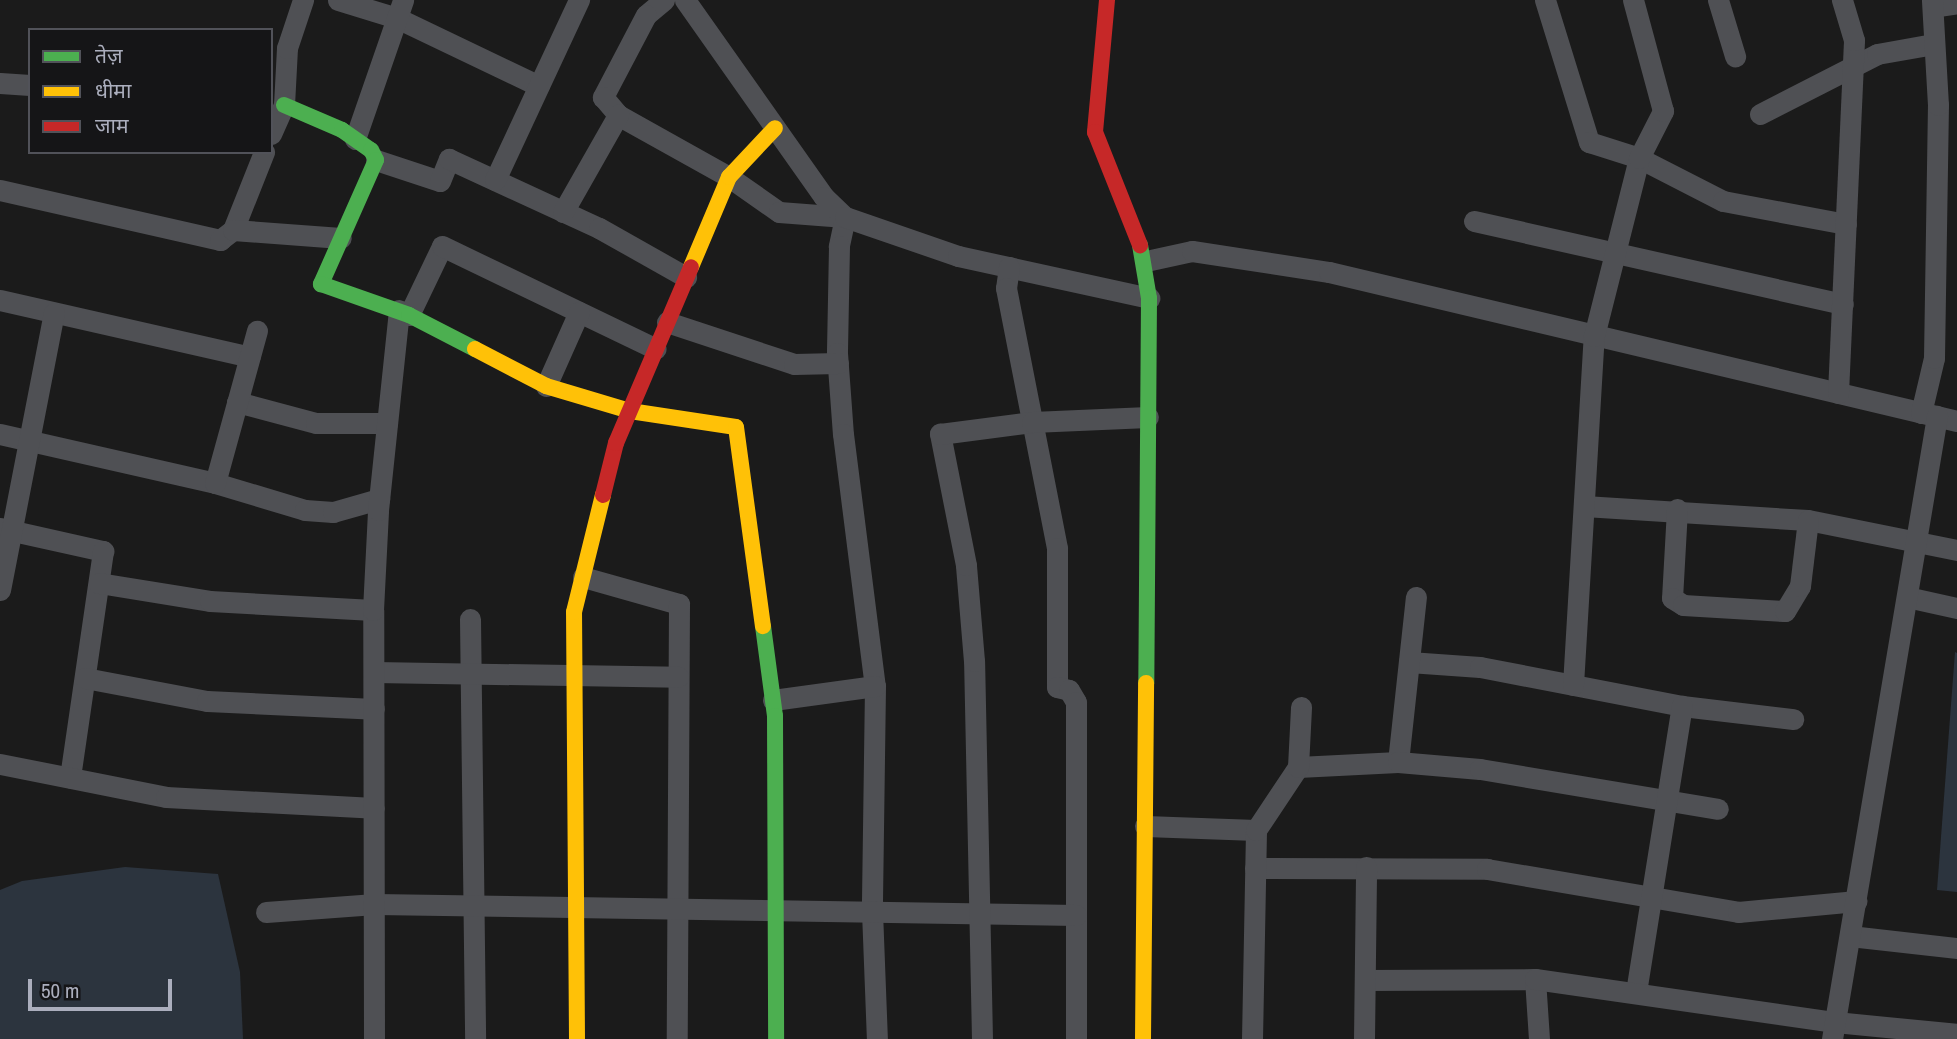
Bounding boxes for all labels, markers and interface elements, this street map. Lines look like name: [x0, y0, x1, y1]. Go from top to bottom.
legend: [28, 28, 273, 154]
text: तेज़: [95, 41, 123, 70]
text: धीमा: [95, 76, 131, 105]
text: जाम: [95, 111, 129, 140]
scale bar: [32, 965, 175, 1009]
text: 50 m: [41, 976, 79, 1005]

